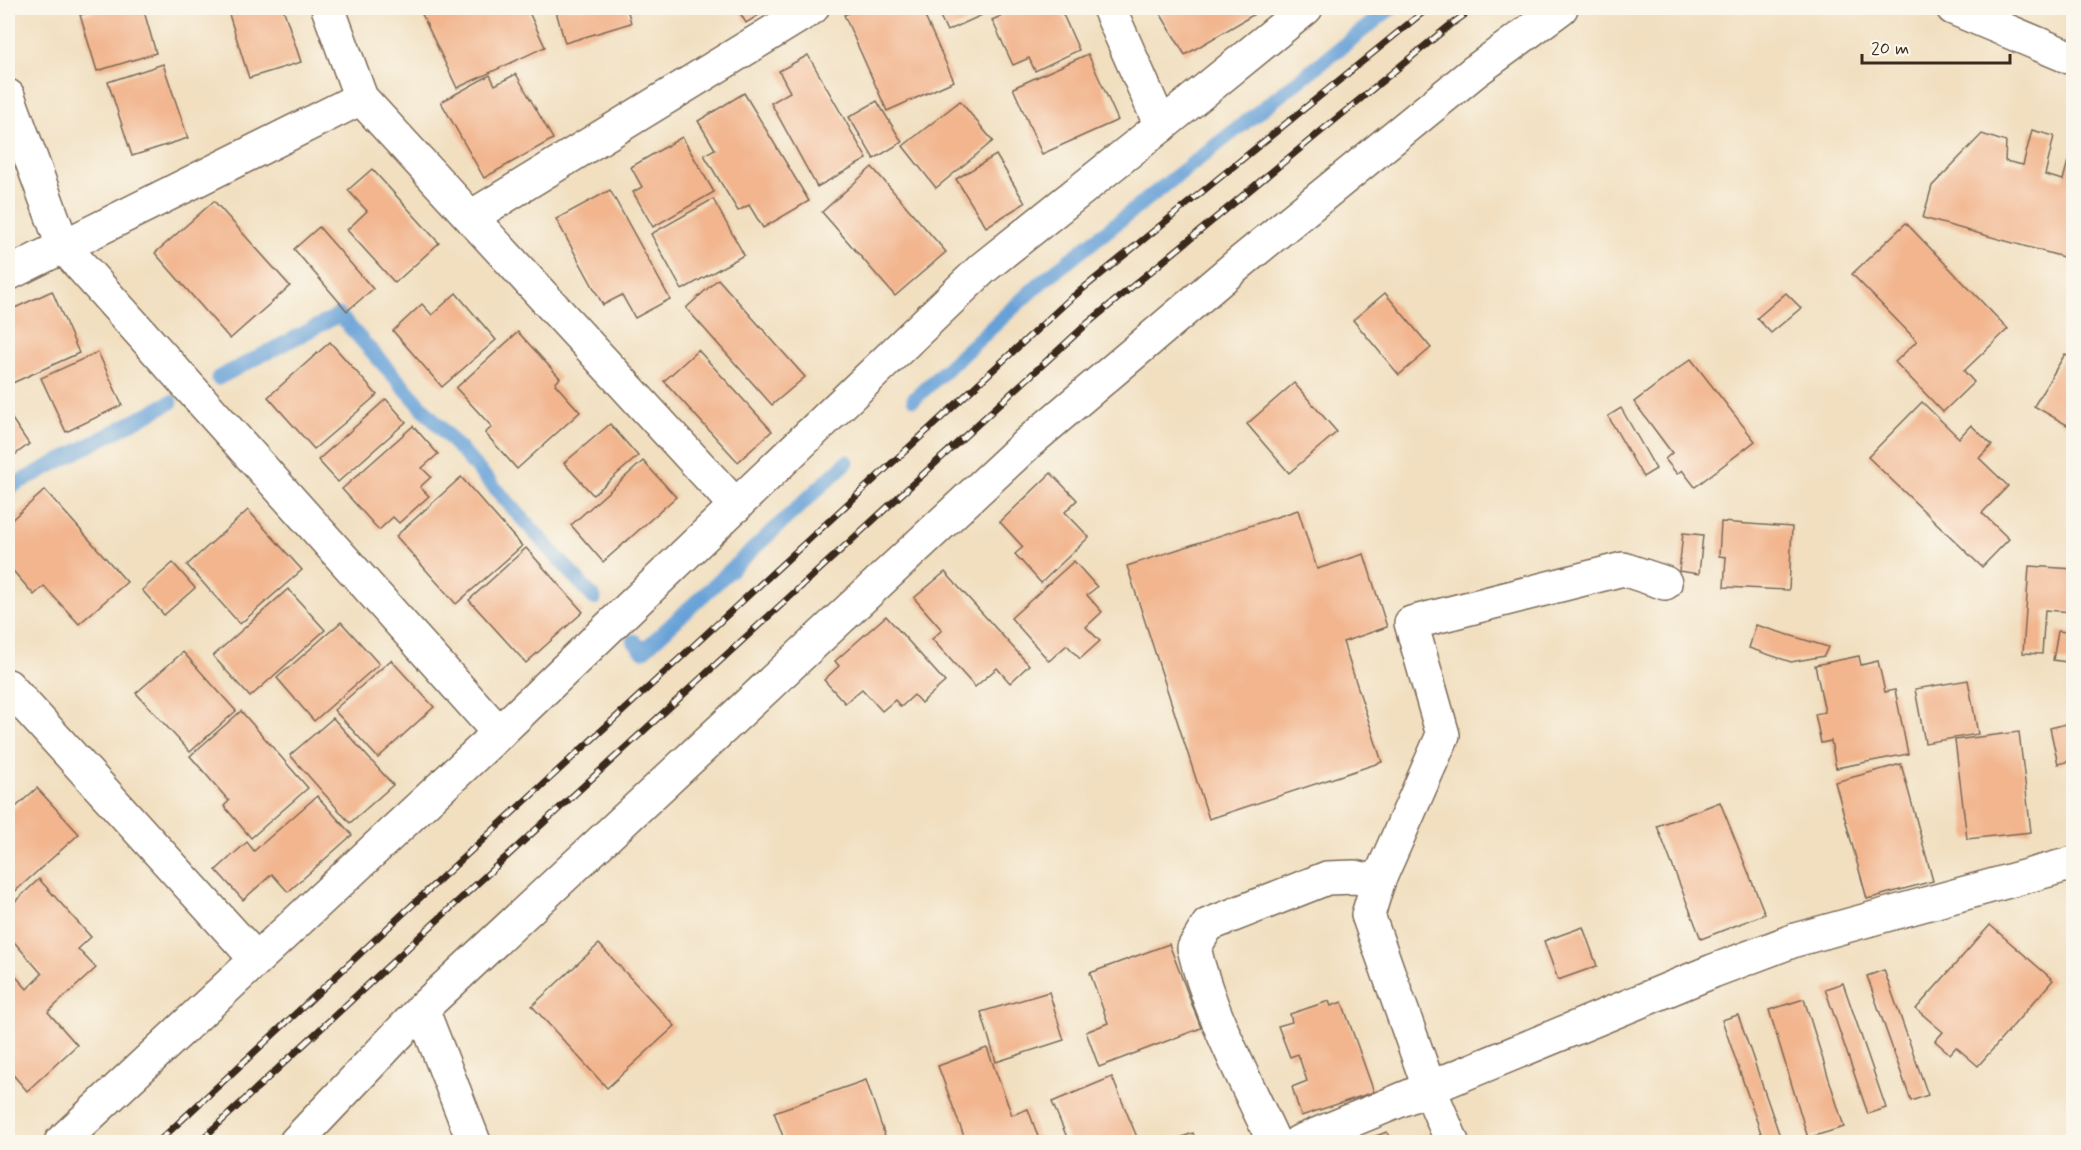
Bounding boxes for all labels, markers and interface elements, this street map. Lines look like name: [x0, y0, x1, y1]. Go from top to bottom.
scale bar: [1862, 27, 2010, 65]
text: 20 m: [1871, 37, 1909, 61]

